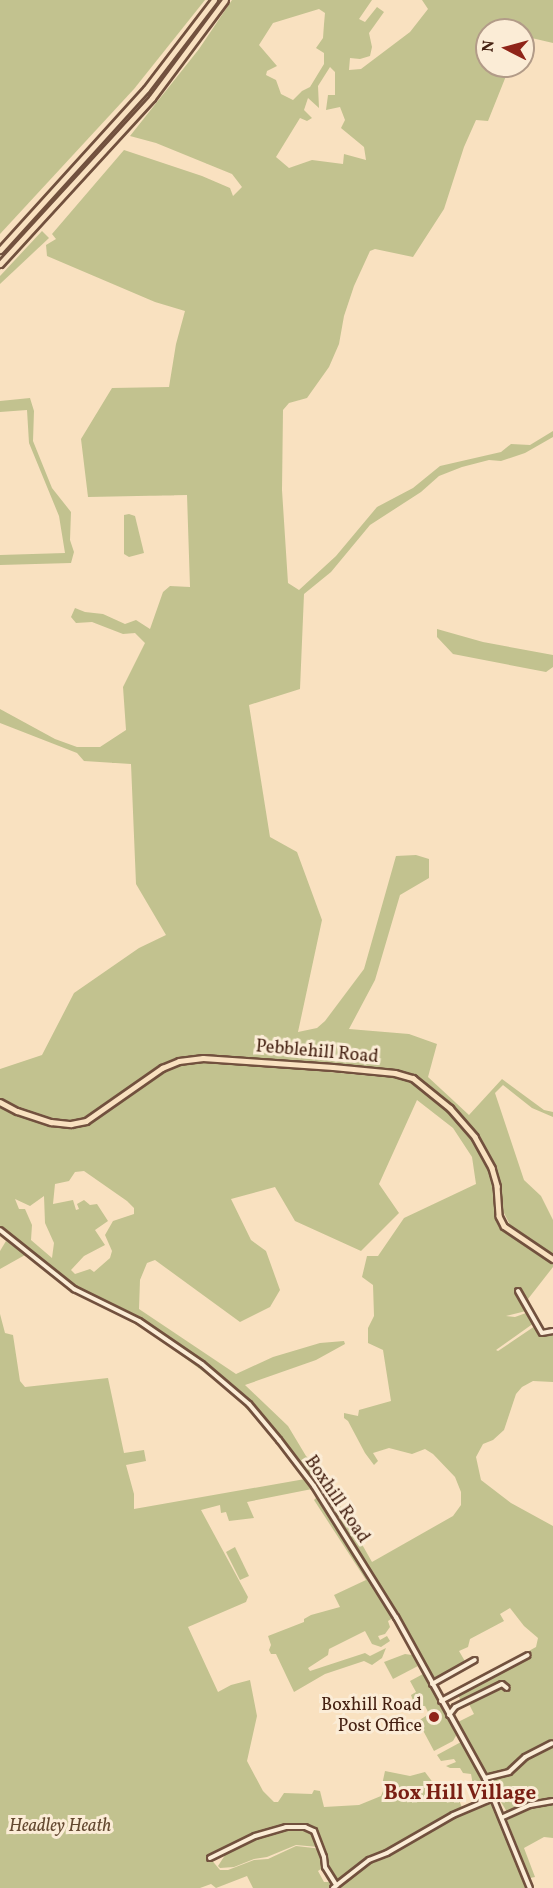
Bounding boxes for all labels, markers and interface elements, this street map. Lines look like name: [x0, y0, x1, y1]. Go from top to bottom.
north arrow: [475, 18, 535, 78]
text: N: [478, 39, 501, 53]
street label: Pebblehill Road: [255, 1037, 379, 1069]
street label: Boxhill Road: [299, 1452, 373, 1548]
place label: Boxhill Road Post Office: [321, 1696, 422, 1738]
marker: Boxhill Road Post Office: [427, 1710, 441, 1724]
district label: Box Hill Village: [383, 1781, 537, 1807]
park label: Headley Heath: [9, 1816, 111, 1838]

